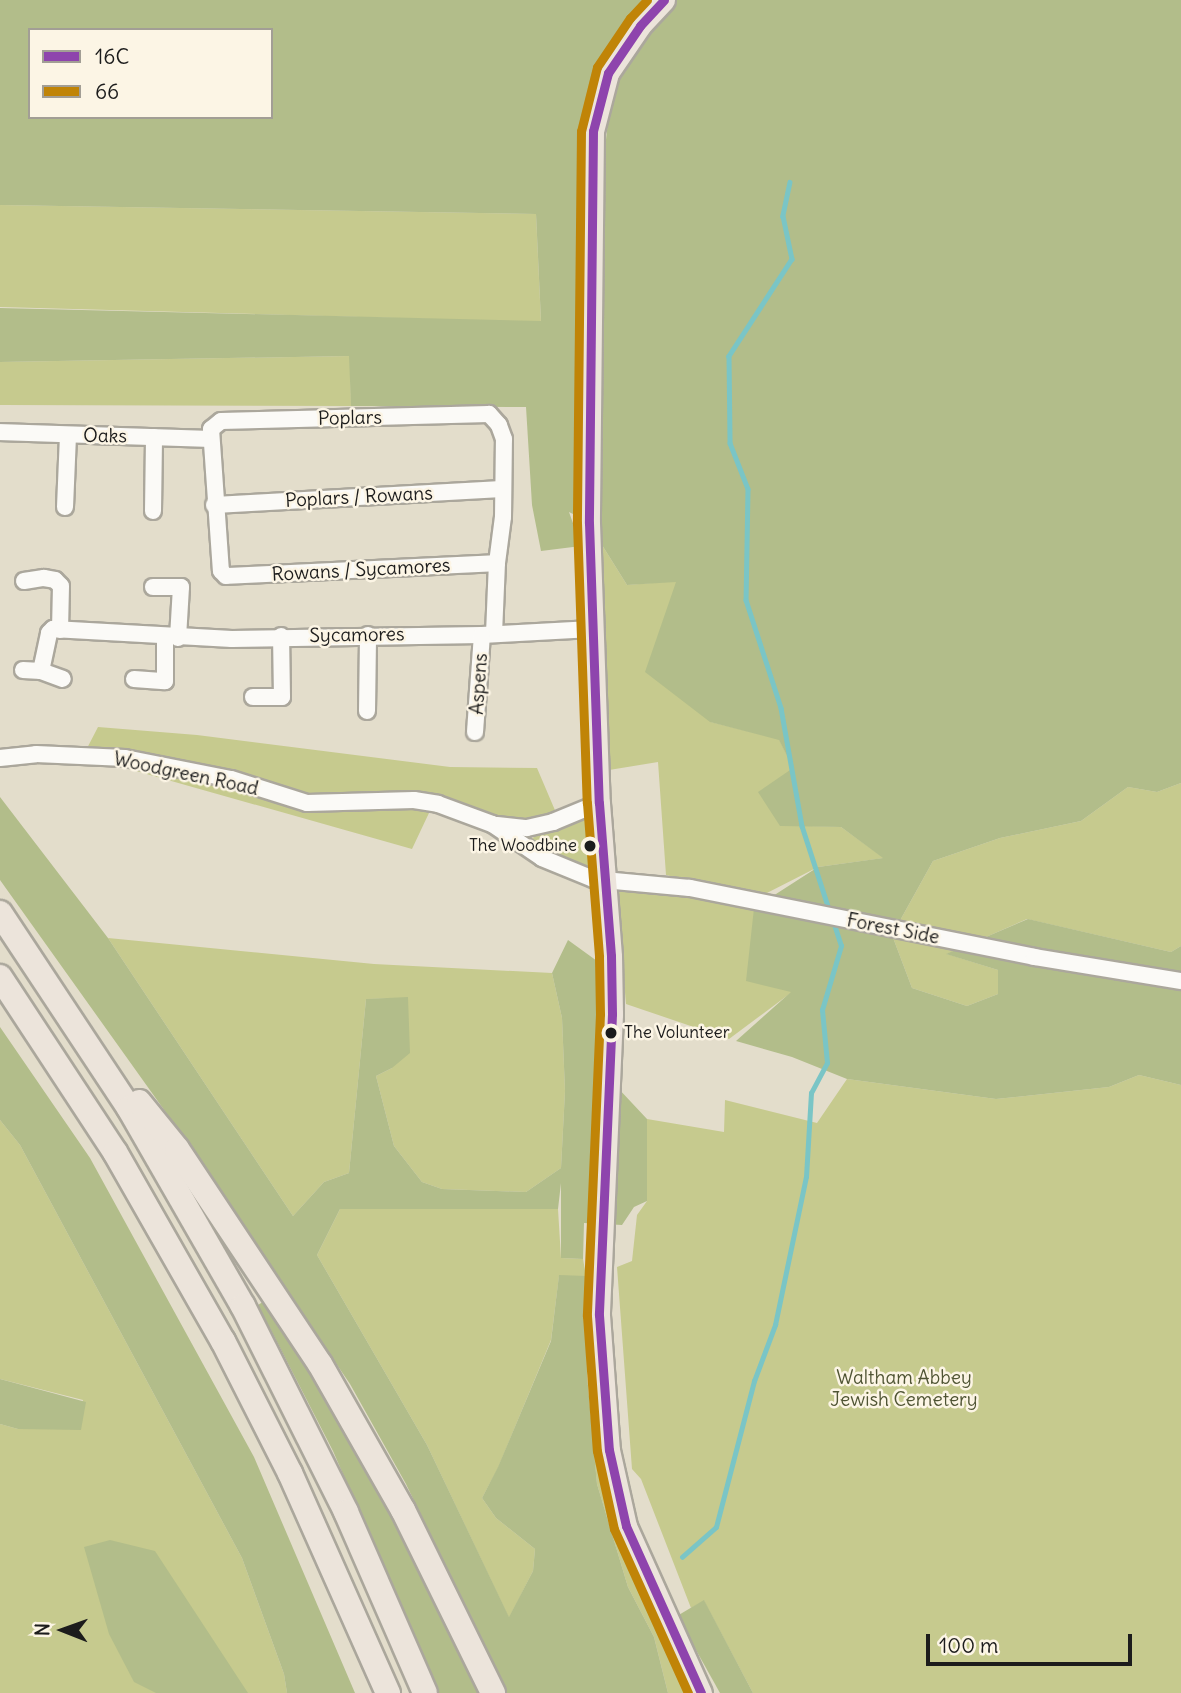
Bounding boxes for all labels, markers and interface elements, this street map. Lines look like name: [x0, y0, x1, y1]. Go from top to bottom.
legend: [28, 28, 273, 119]
text: 16C: [95, 43, 129, 70]
text: 66: [95, 78, 119, 105]
street label: Poplars: [318, 406, 382, 430]
street label: Oaks: [83, 424, 127, 448]
street label: Poplars / Rowans: [284, 482, 434, 512]
street label: Rowans / Sycamores: [271, 554, 451, 586]
street label: Sycamores: [309, 623, 405, 647]
street label: Aspens: [465, 652, 493, 716]
street label: Woodgreen Road: [112, 748, 260, 800]
place label: The Woodbine: [469, 836, 577, 856]
marker: The Woodbine: [583, 839, 597, 853]
street label: Forest Side: [845, 909, 941, 949]
place label: The Volunteer: [624, 1023, 730, 1043]
marker: The Volunteer: [604, 1026, 618, 1040]
park label: Waltham Abbey Jewish Cemetery: [830, 1367, 978, 1411]
north arrow: [28, 1595, 98, 1665]
scale bar: [929, 1620, 1136, 1664]
text: N: [30, 1623, 54, 1636]
text: 100 m: [939, 1632, 998, 1659]

